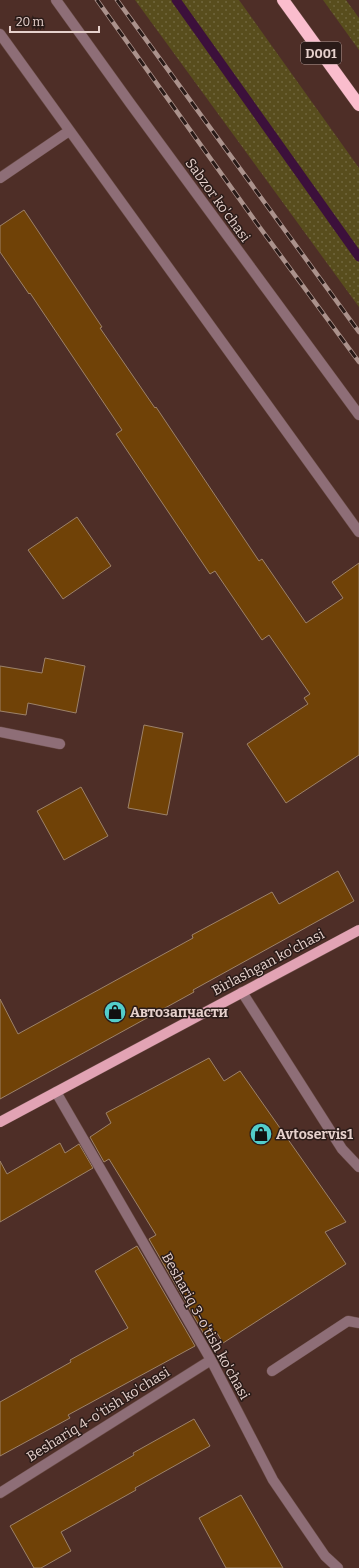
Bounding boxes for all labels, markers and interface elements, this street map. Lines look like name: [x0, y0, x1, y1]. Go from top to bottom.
scale bar: [10, 8, 99, 34]
text: 20 m: [16, 15, 45, 29]
road number: D001: [301, 42, 341, 64]
street label: Sabzor ko'chasi: [181, 155, 254, 246]
street label: Birlashgan ko'chasi: [209, 926, 327, 999]
shop icon: Автозапчасти: [102, 999, 128, 1025]
place label: Автозапчасти: [130, 1004, 229, 1021]
shop icon: Avtoservis1: [248, 1121, 274, 1147]
place label: Avtoservis1: [276, 1126, 353, 1143]
street label: Beshariq 3-o'tish ko'chasi: [158, 1250, 253, 1403]
street label: Beshariq 4-o'tish ko'chasi: [24, 1363, 173, 1465]

